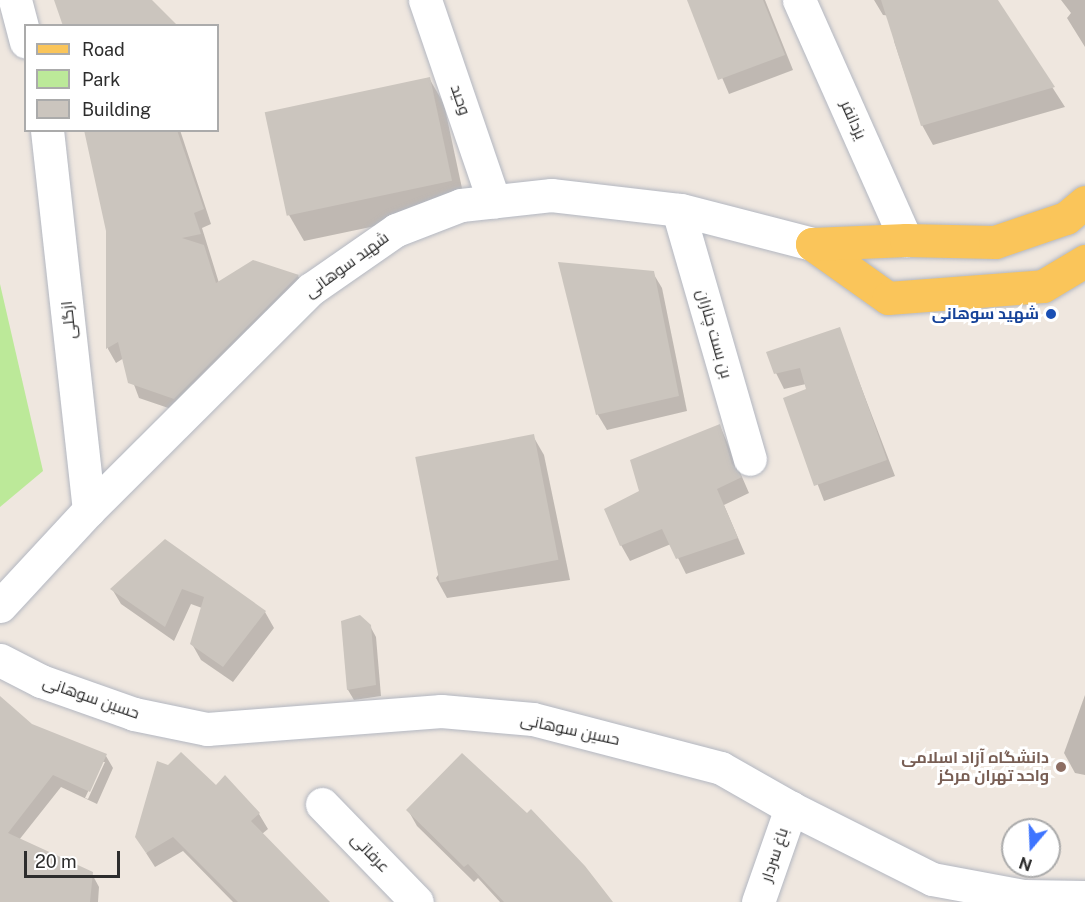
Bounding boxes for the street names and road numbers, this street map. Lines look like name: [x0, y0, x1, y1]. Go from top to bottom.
street label: وحید: [446, 82, 474, 118]
street label: یزدانفر: [836, 98, 870, 142]
street label: شهید سوهانی: [301, 228, 393, 302]
street label: بن بست چناران: [692, 287, 736, 381]
street label: ازگلی: [57, 300, 81, 340]
street label: حسین سوهانی: [40, 673, 142, 723]
street label: حسین سوهانی: [519, 710, 621, 750]
street label: باغ سردار: [757, 826, 793, 884]
street label: عرفاتی: [347, 829, 393, 877]

